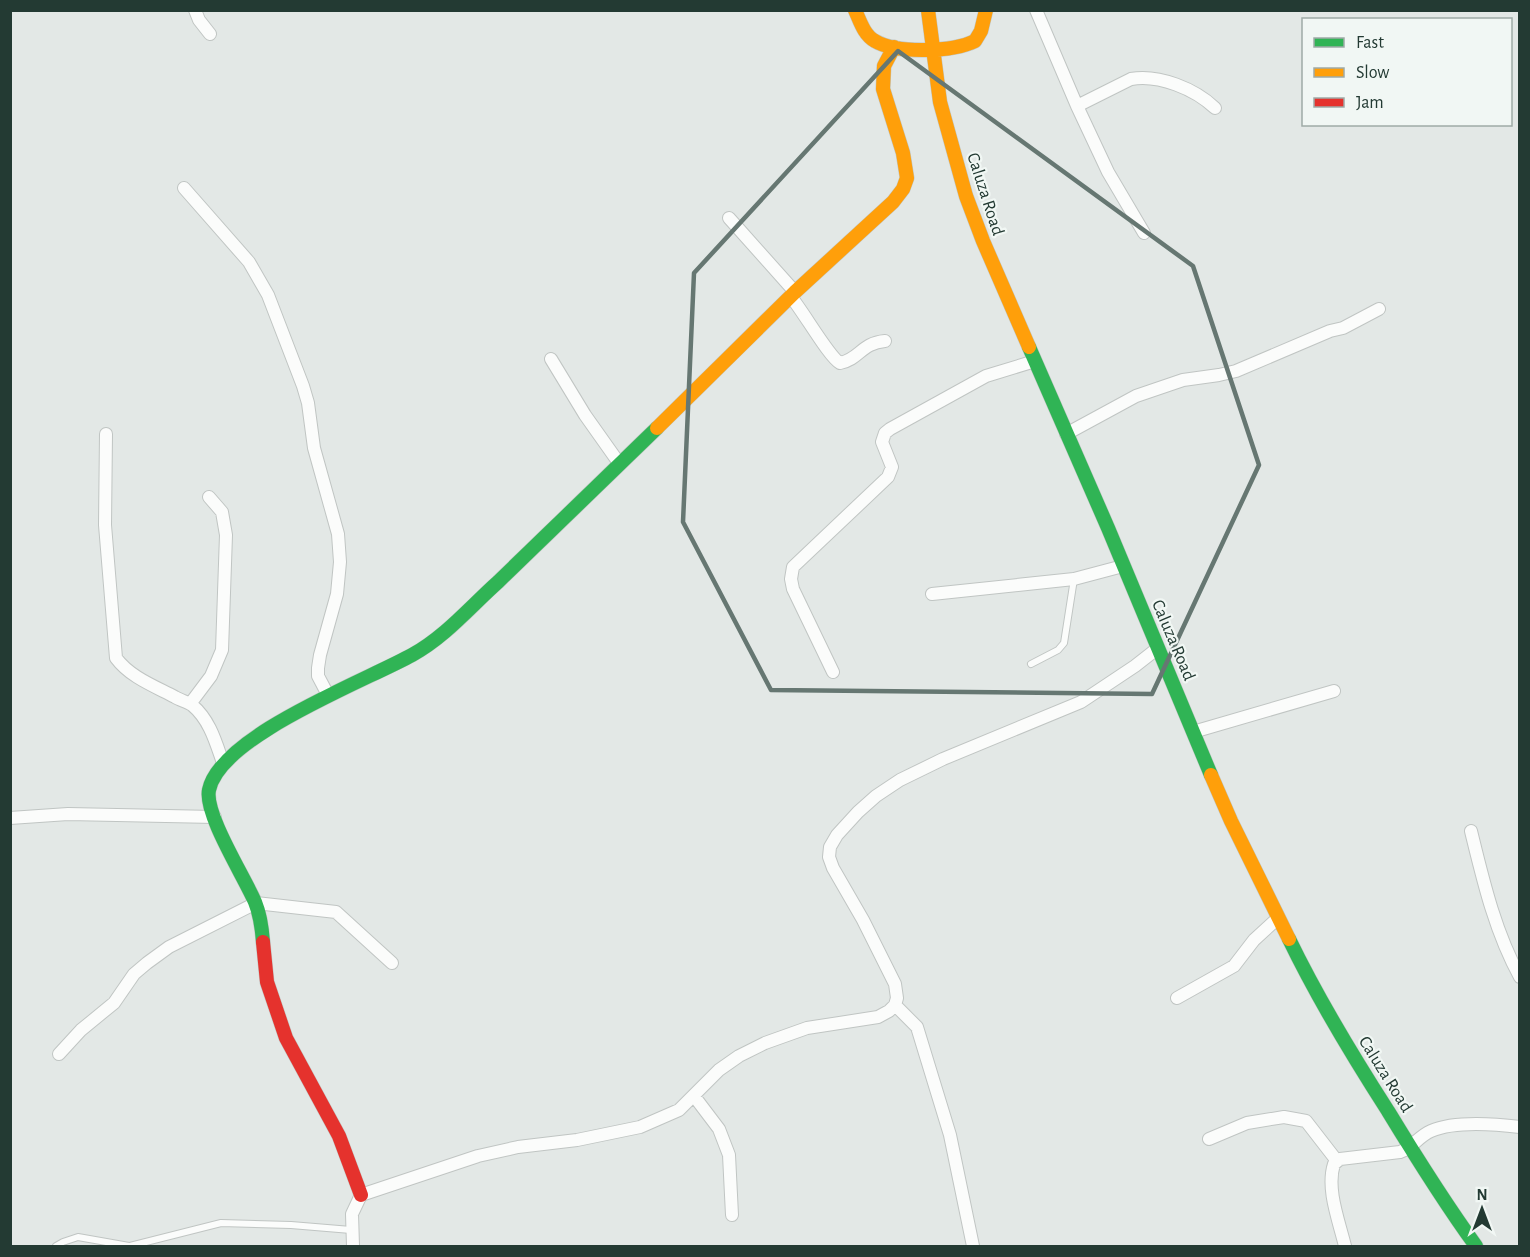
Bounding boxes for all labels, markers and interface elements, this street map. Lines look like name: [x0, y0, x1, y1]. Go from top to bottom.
legend: [1302, 18, 1512, 126]
text: Fast: [1356, 34, 1384, 52]
text: Slow: [1356, 64, 1389, 82]
text: Jam: [1356, 94, 1384, 112]
street label: Caluza Road: [963, 151, 1007, 238]
street label: Caluza Road: [1148, 597, 1198, 683]
street label: Caluza Road: [1355, 1033, 1416, 1116]
north arrow: [1452, 1179, 1512, 1239]
text: N: [1476, 1187, 1488, 1203]

